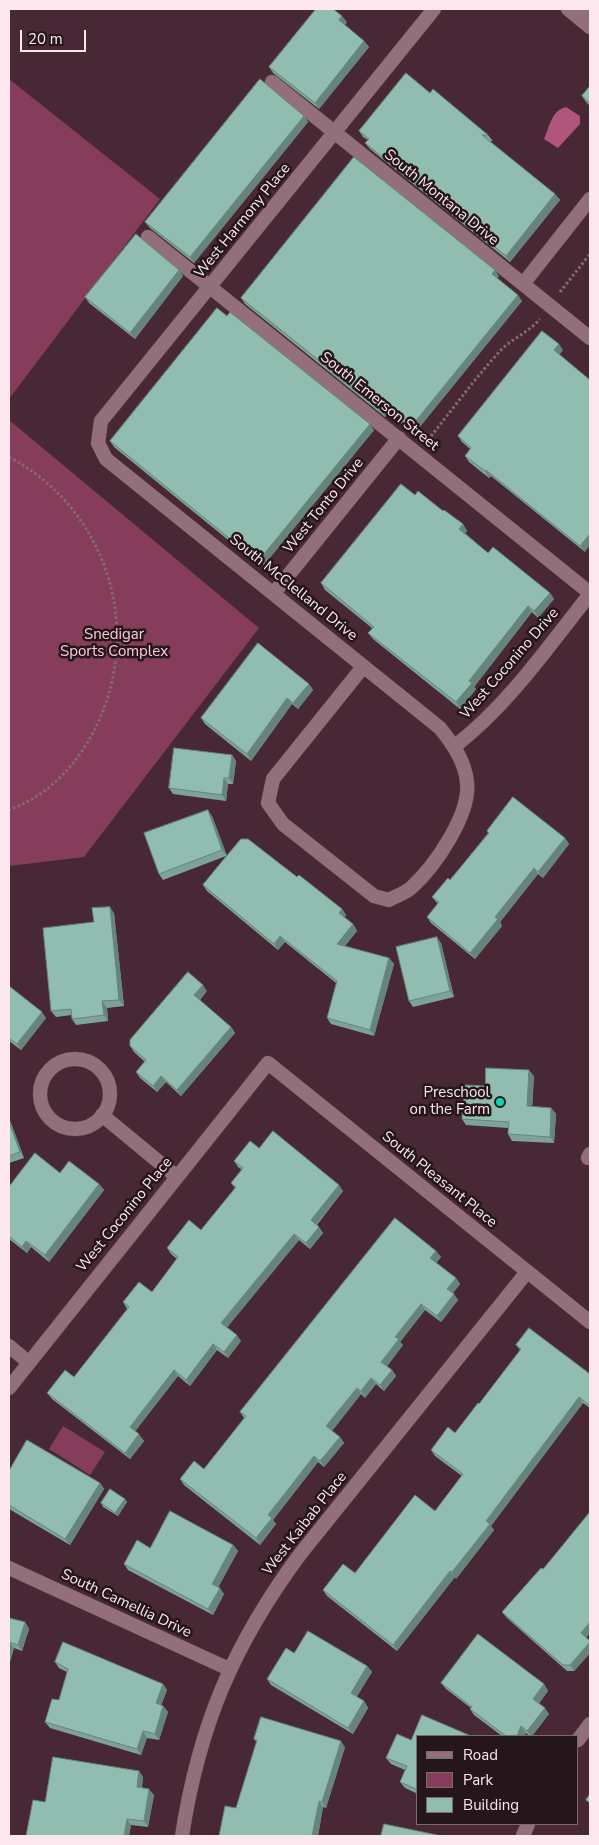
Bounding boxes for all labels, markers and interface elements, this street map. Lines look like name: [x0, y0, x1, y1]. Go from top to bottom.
scale bar: [22, 20, 89, 52]
text: 20 m: [28, 29, 63, 49]
street label: South Montana Drive: [380, 146, 502, 250]
street label: West Harmony Place: [191, 160, 295, 282]
street label: South Emerson Street: [316, 349, 442, 455]
street label: West Tonto Drive: [280, 455, 368, 557]
street label: South McClelland Drive: [225, 531, 361, 645]
street label: West Coconino Drive: [457, 605, 563, 723]
park label: Snedigar Sports Complex: [60, 626, 168, 661]
place label: Preschool on the Farm: [410, 1084, 490, 1119]
marker: Preschool on the Farm: [494, 1096, 506, 1108]
street label: South Pleasant Place: [378, 1128, 500, 1232]
street label: West Coconino Place: [73, 1154, 177, 1276]
street label: West Kaibab Place: [259, 1469, 351, 1579]
street label: South Camellia Drive: [58, 1566, 194, 1642]
legend: [416, 1735, 579, 1825]
text: Road: [463, 1745, 498, 1765]
text: Park: [463, 1770, 493, 1790]
text: Building: [463, 1795, 519, 1815]

